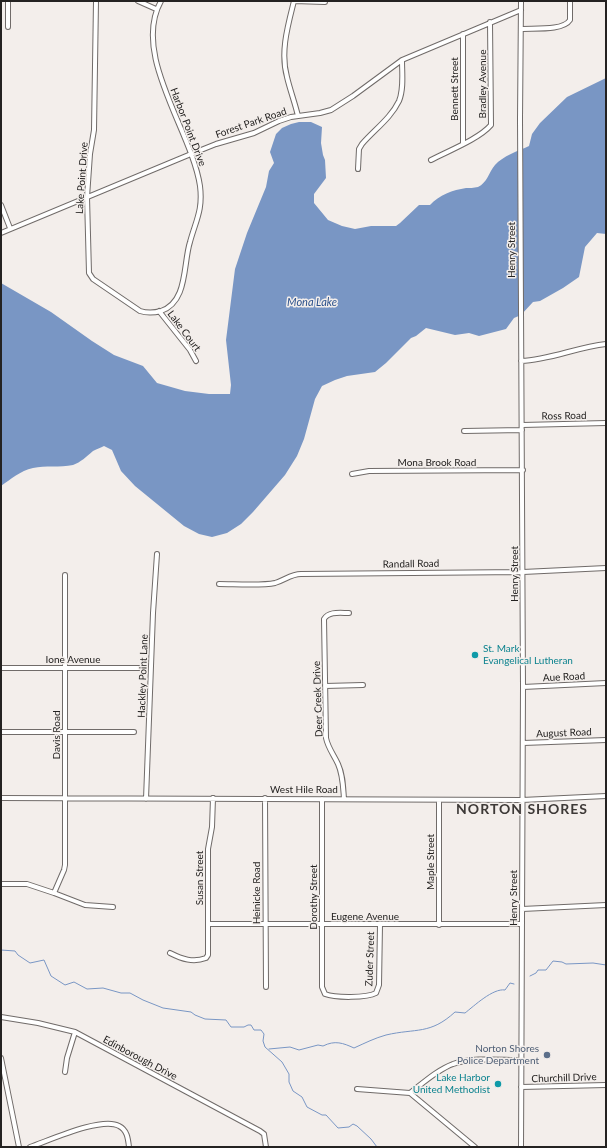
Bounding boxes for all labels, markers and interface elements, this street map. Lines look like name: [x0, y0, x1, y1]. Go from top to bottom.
street label: Bradley Avenue: [477, 50, 489, 118]
street label: Bennett Street: [449, 57, 461, 121]
street label: Harbor Point Drive: [168, 86, 208, 168]
street label: Forest Park Road: [214, 105, 288, 141]
street label: Lake Point Drive: [74, 142, 90, 214]
street label: Henry Street: [506, 222, 518, 278]
water label: Mona Lake: [287, 295, 337, 309]
street label: Lake Court: [165, 308, 203, 354]
street label: Ross Road: [541, 410, 587, 422]
street label: Mona Brook Road: [398, 457, 476, 469]
street label: Henry Street: [509, 546, 521, 602]
street label: Randall Road: [383, 558, 439, 570]
street label: Hackley Point Lane: [136, 634, 150, 718]
place label: St. Mark Evangelical Lutheran: [483, 643, 573, 666]
marker: St. Mark Evangelical Lutheran: [470, 650, 480, 660]
street label: Ione Avenue: [46, 654, 100, 666]
street label: Deer Creek Drive: [311, 661, 325, 737]
street label: Aue Road: [543, 670, 585, 684]
street label: Davis Road: [51, 711, 63, 759]
street label: August Road: [536, 726, 592, 740]
street label: West Hile Road: [270, 784, 338, 796]
district label: NORTON SHORES: [456, 801, 588, 817]
street label: Maple Street: [425, 834, 437, 890]
street label: Susan Street: [194, 851, 206, 905]
street label: Heinicke Road: [251, 862, 263, 924]
street label: Dorothy Street: [308, 864, 320, 930]
street label: Henry Street: [508, 870, 520, 926]
street label: Eugene Avenue: [331, 911, 399, 923]
street label: Zuder Street: [363, 931, 377, 987]
street label: Edinborough Drive: [101, 1033, 179, 1083]
place label: Norton Shores Police Department: [457, 1043, 539, 1066]
marker: Norton Shores Police Department: [542, 1050, 552, 1060]
street label: Churchill Drive: [531, 1071, 597, 1085]
place label: Lake Harbor United Methodist: [413, 1072, 490, 1096]
marker: Lake Harbor United Methodist: [493, 1079, 503, 1089]

